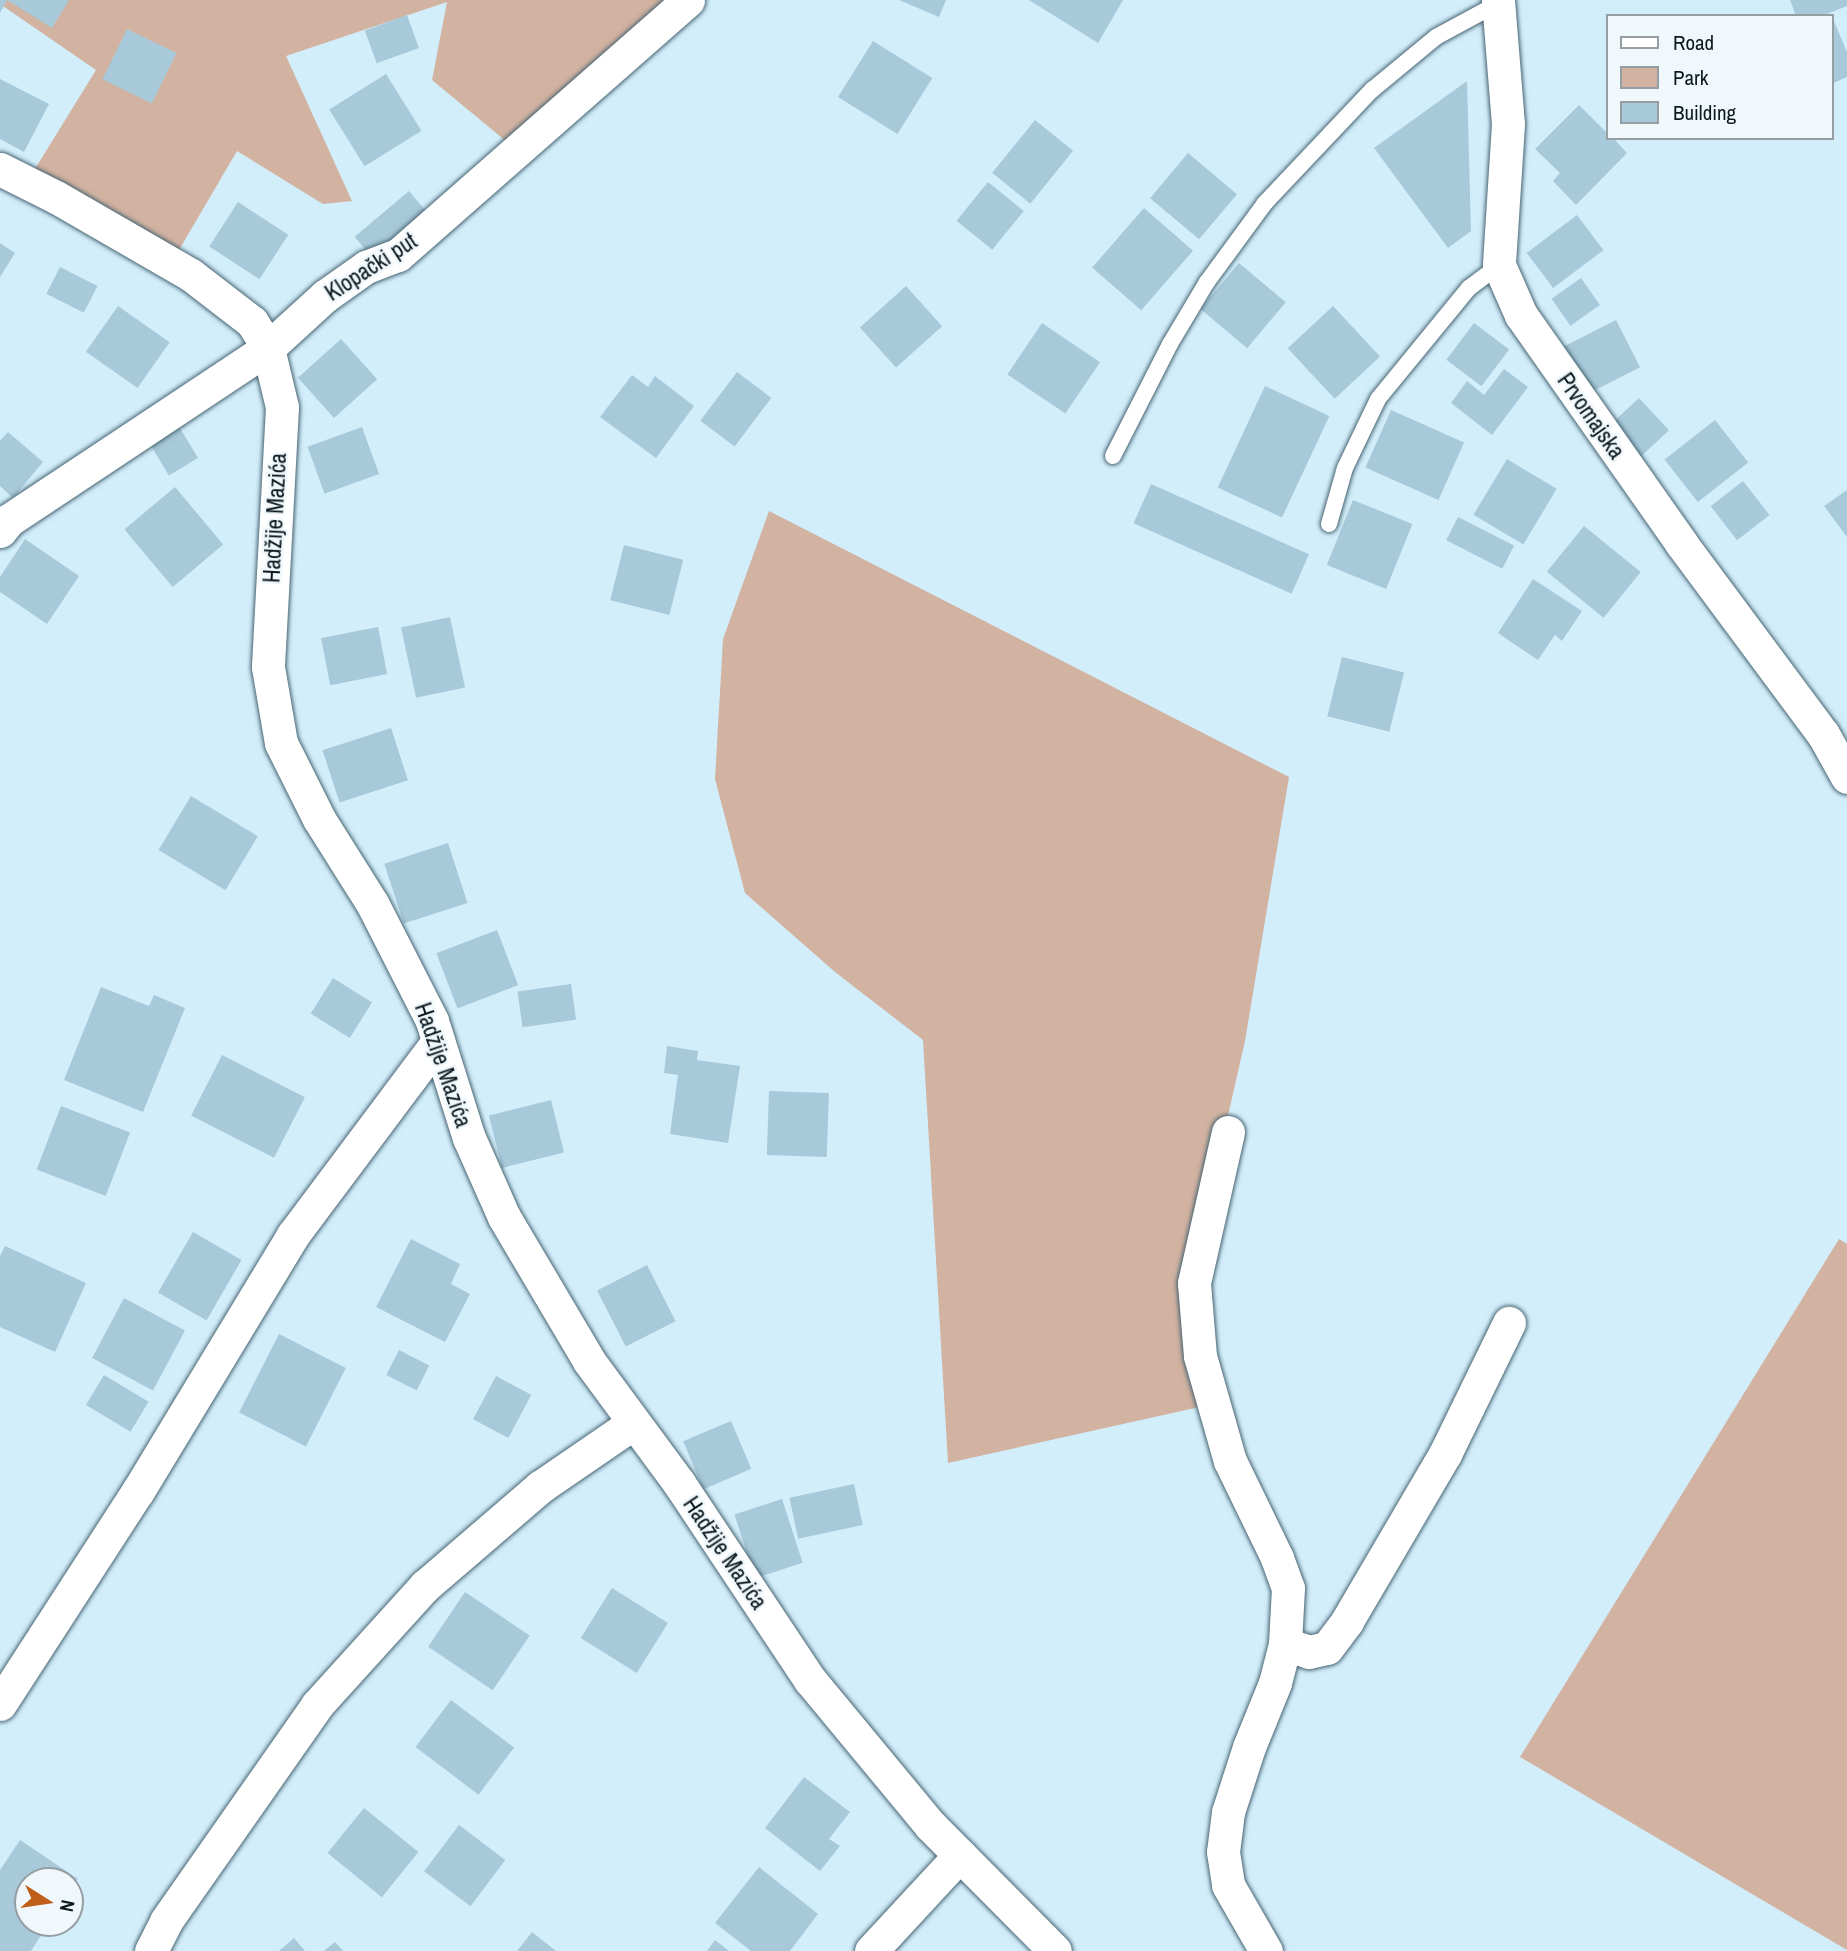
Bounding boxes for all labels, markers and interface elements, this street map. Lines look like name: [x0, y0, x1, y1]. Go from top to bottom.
legend: [1605, 14, 1833, 140]
text: Road: [1673, 28, 1714, 57]
text: Park: [1673, 63, 1708, 92]
text: Building: [1673, 98, 1736, 127]
street label: Klopački put: [320, 227, 422, 307]
street label: Prvomajska: [1551, 368, 1631, 464]
street label: Hadžije Mazića: [258, 452, 292, 584]
street label: Hadžije Mazića: [409, 999, 477, 1131]
street label: Hadžije Mazića: [677, 1491, 773, 1615]
north arrow: [14, 1867, 84, 1937]
text: N: [54, 1898, 81, 1914]

